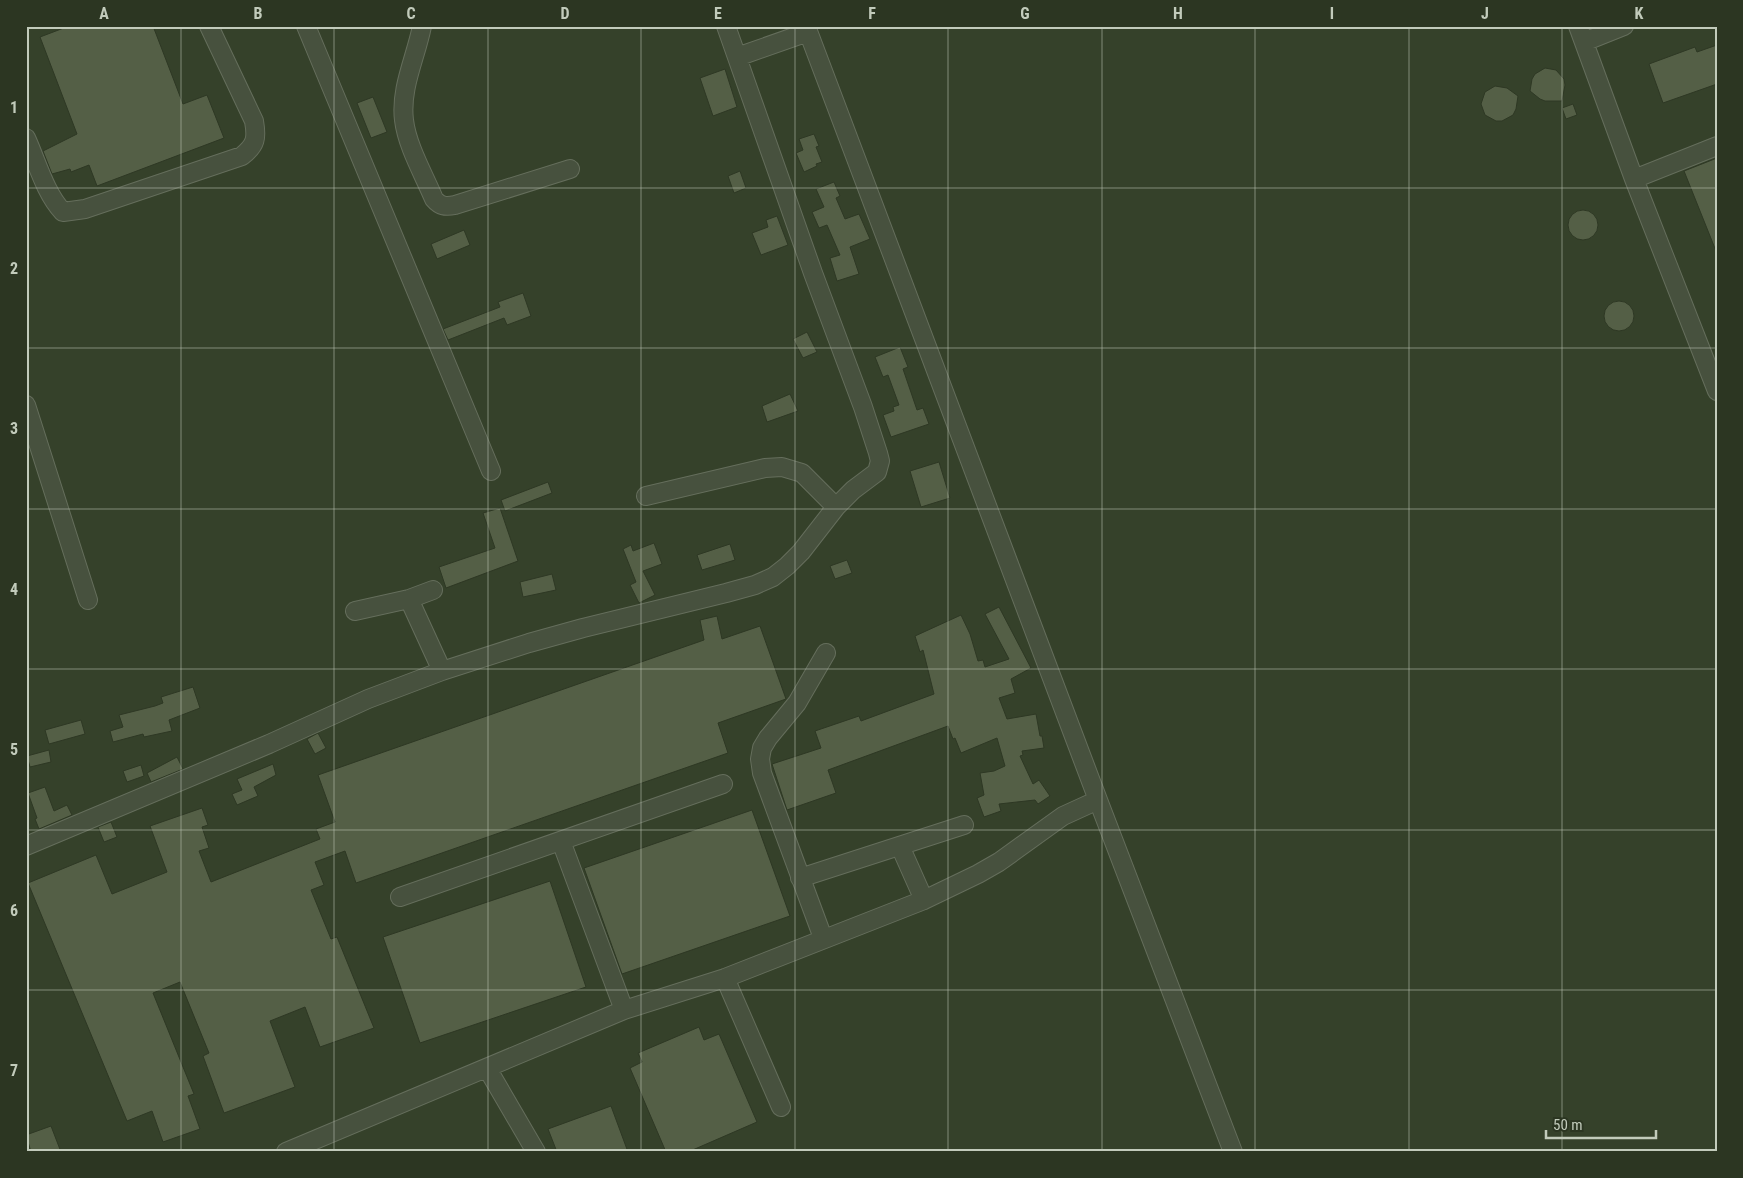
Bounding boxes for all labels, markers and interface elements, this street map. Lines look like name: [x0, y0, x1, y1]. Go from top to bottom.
text: A: [99, 4, 109, 23]
text: B: [254, 4, 263, 23]
text: C: [406, 4, 416, 23]
text: D: [560, 4, 570, 23]
text: E: [714, 4, 722, 23]
text: F: [868, 4, 876, 23]
text: G: [1020, 4, 1030, 23]
text: H: [1173, 4, 1183, 23]
text: I: [1330, 4, 1334, 23]
text: J: [1481, 4, 1489, 23]
text: K: [1635, 4, 1644, 23]
text: 1: [10, 98, 18, 117]
text: 2: [10, 259, 18, 278]
text: 3: [10, 419, 18, 438]
text: 4: [10, 580, 18, 599]
text: 5: [10, 740, 18, 759]
text: 6: [10, 901, 18, 920]
text: 7: [10, 1061, 18, 1080]
scale bar: [1546, 1108, 1656, 1140]
text: 50 m: [1553, 1116, 1583, 1134]

